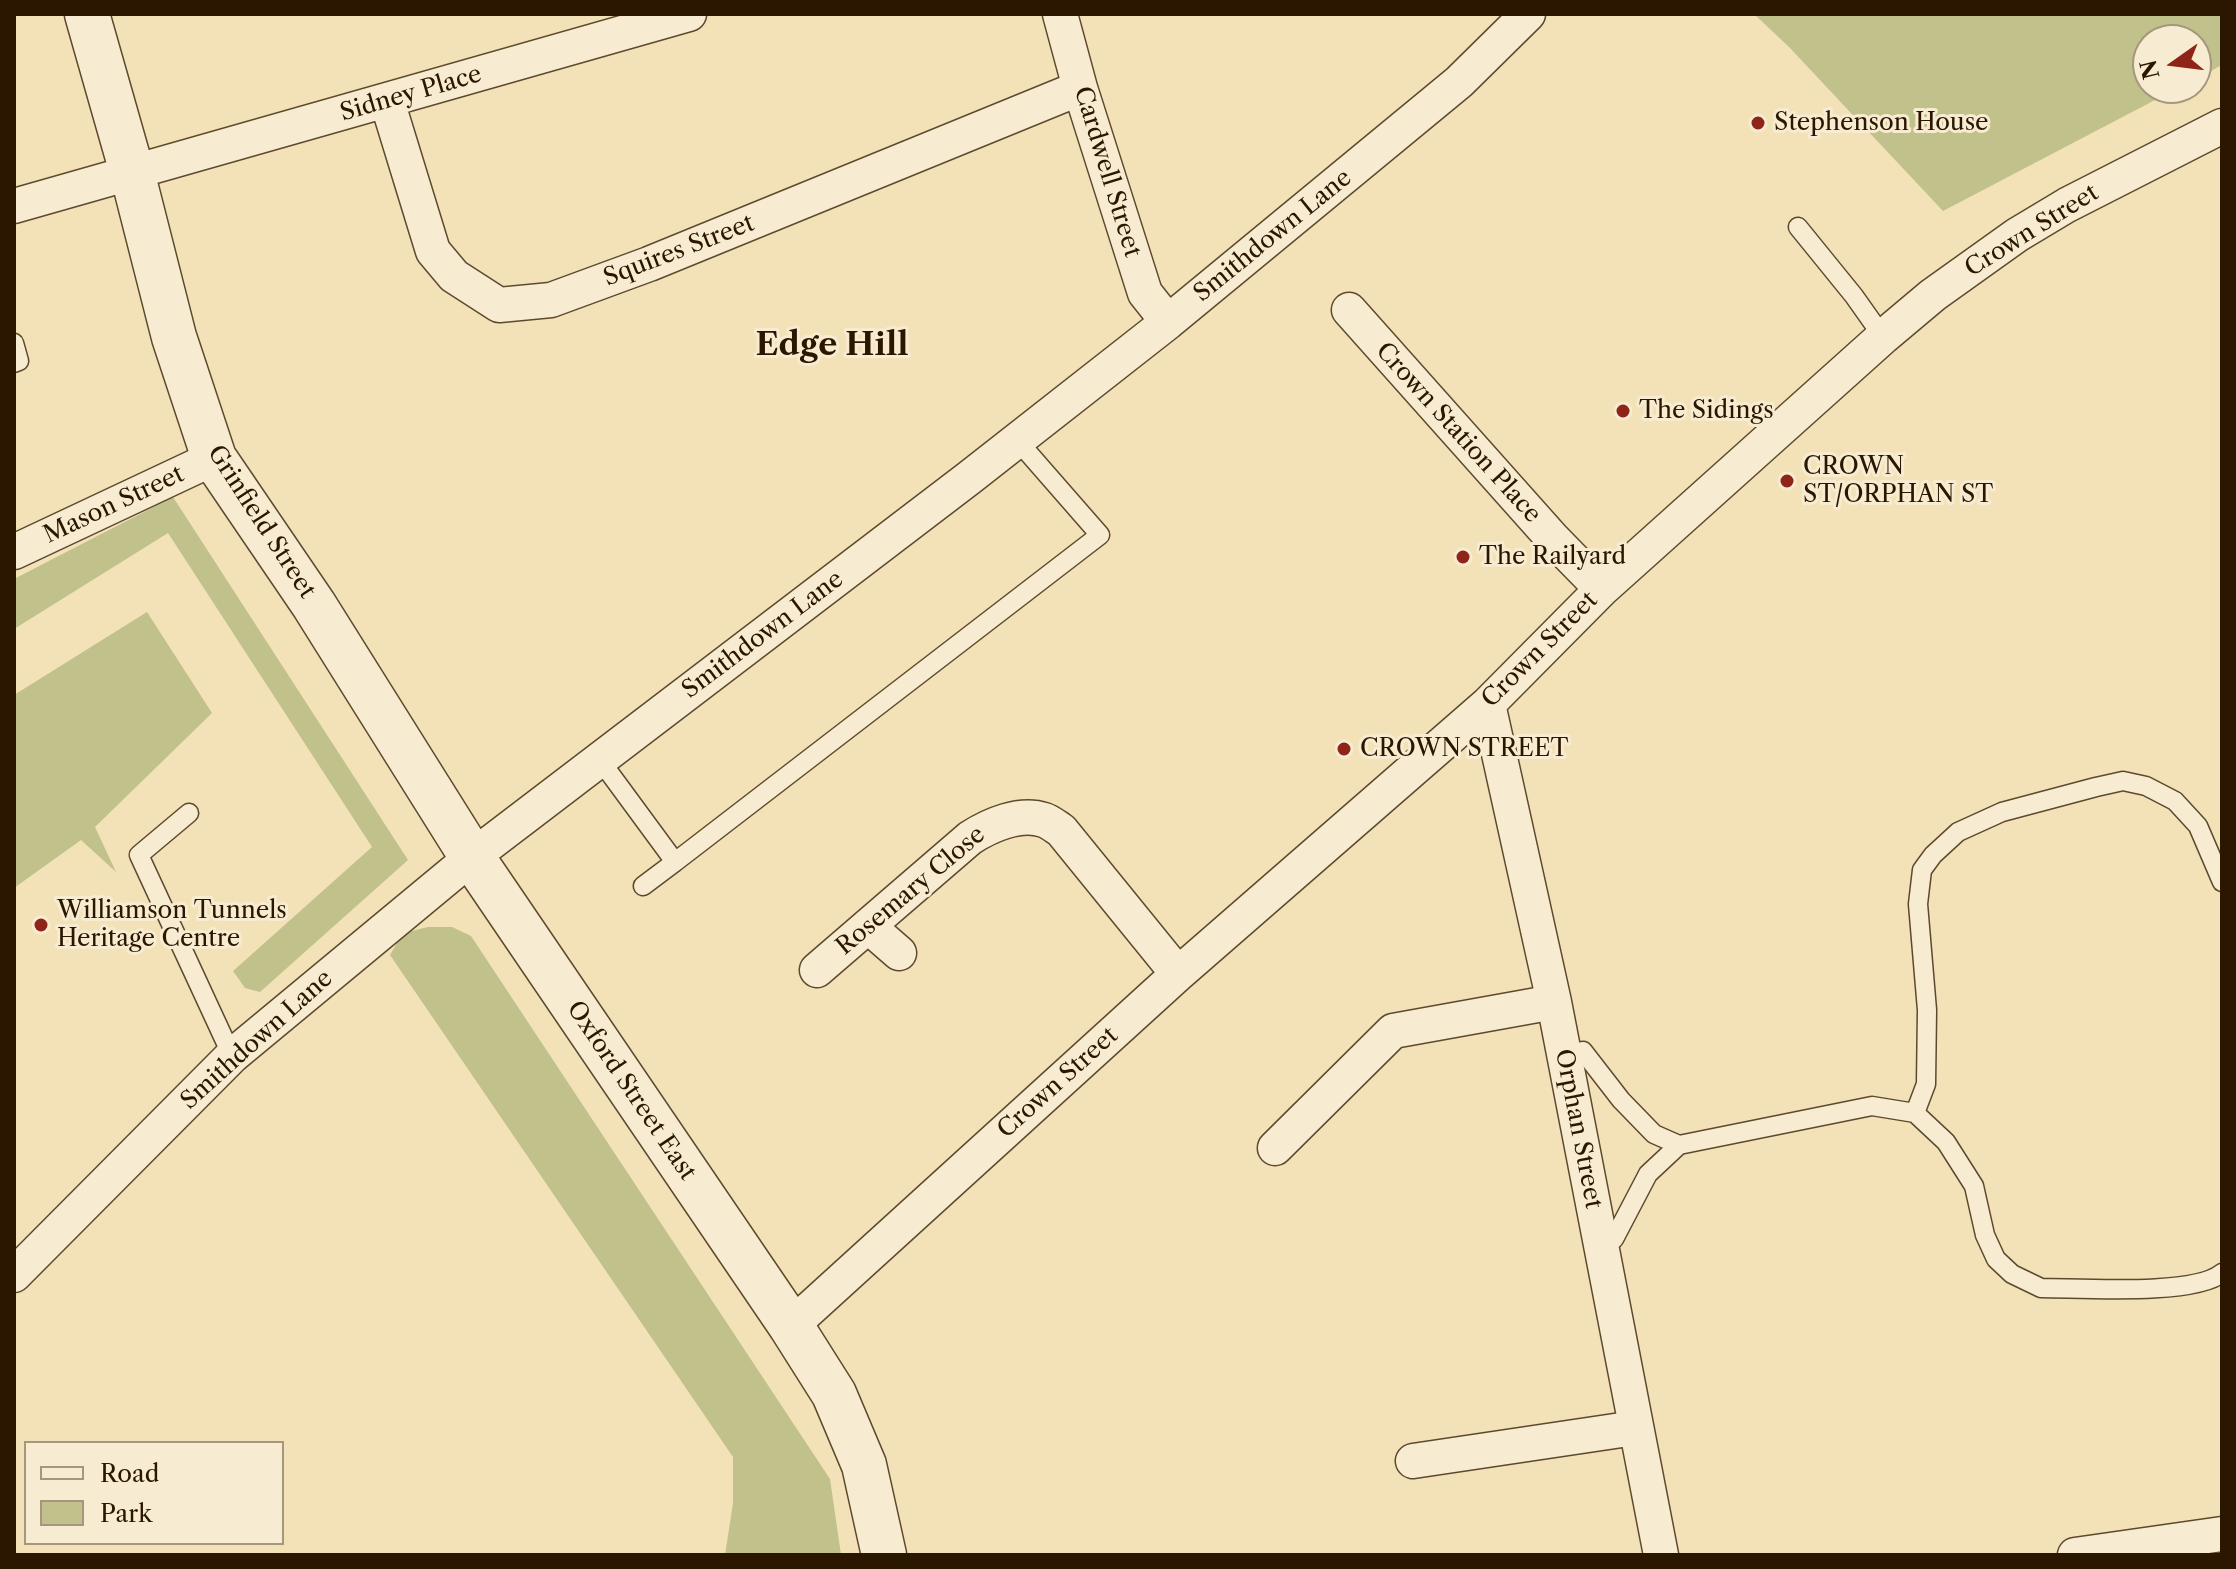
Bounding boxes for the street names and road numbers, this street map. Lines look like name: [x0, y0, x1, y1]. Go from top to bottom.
street label: Sidney Place: [337, 60, 485, 128]
street label: Cardwell Street: [1067, 83, 1147, 261]
street label: Smithdown Lane: [1188, 164, 1358, 308]
street label: Crown Street: [1960, 179, 2104, 283]
street label: Squires Street: [600, 209, 758, 293]
street label: Crown Station Place: [1369, 337, 1547, 529]
street label: Grinfield Street: [201, 440, 321, 604]
street label: Mason Street: [39, 460, 189, 550]
street label: Smithdown Lane: [677, 565, 849, 705]
street label: Crown Street: [1476, 586, 1604, 714]
street label: Rosemary Close: [831, 820, 991, 962]
street label: Smithdown Lane: [175, 964, 339, 1116]
street label: Oxford Street East: [560, 996, 702, 1186]
street label: Crown Street: [992, 1022, 1124, 1144]
street label: Orphan Street: [1548, 1047, 1608, 1211]

